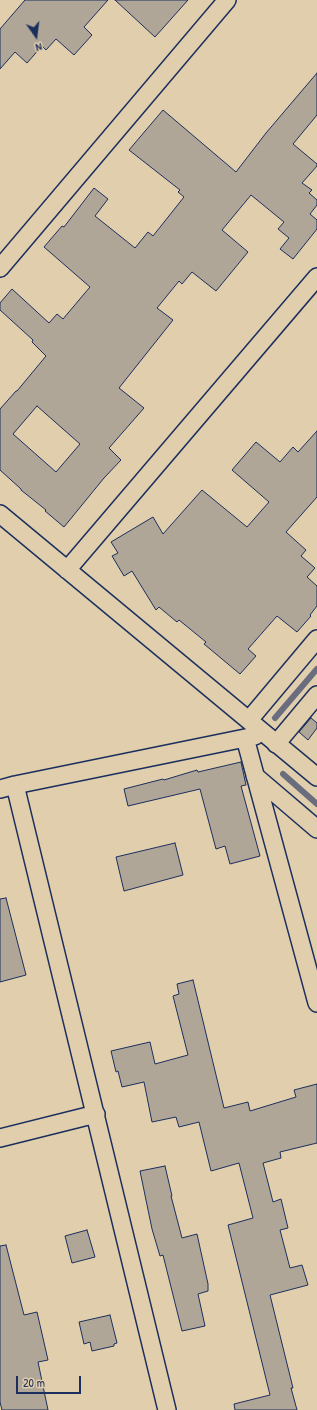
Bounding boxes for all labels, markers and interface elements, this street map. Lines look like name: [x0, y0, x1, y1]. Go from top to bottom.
north arrow: [16, 16, 56, 56]
text: N: [34, 40, 43, 55]
scale bar: [18, 1368, 83, 1394]
text: 20 m: [23, 1374, 45, 1391]

